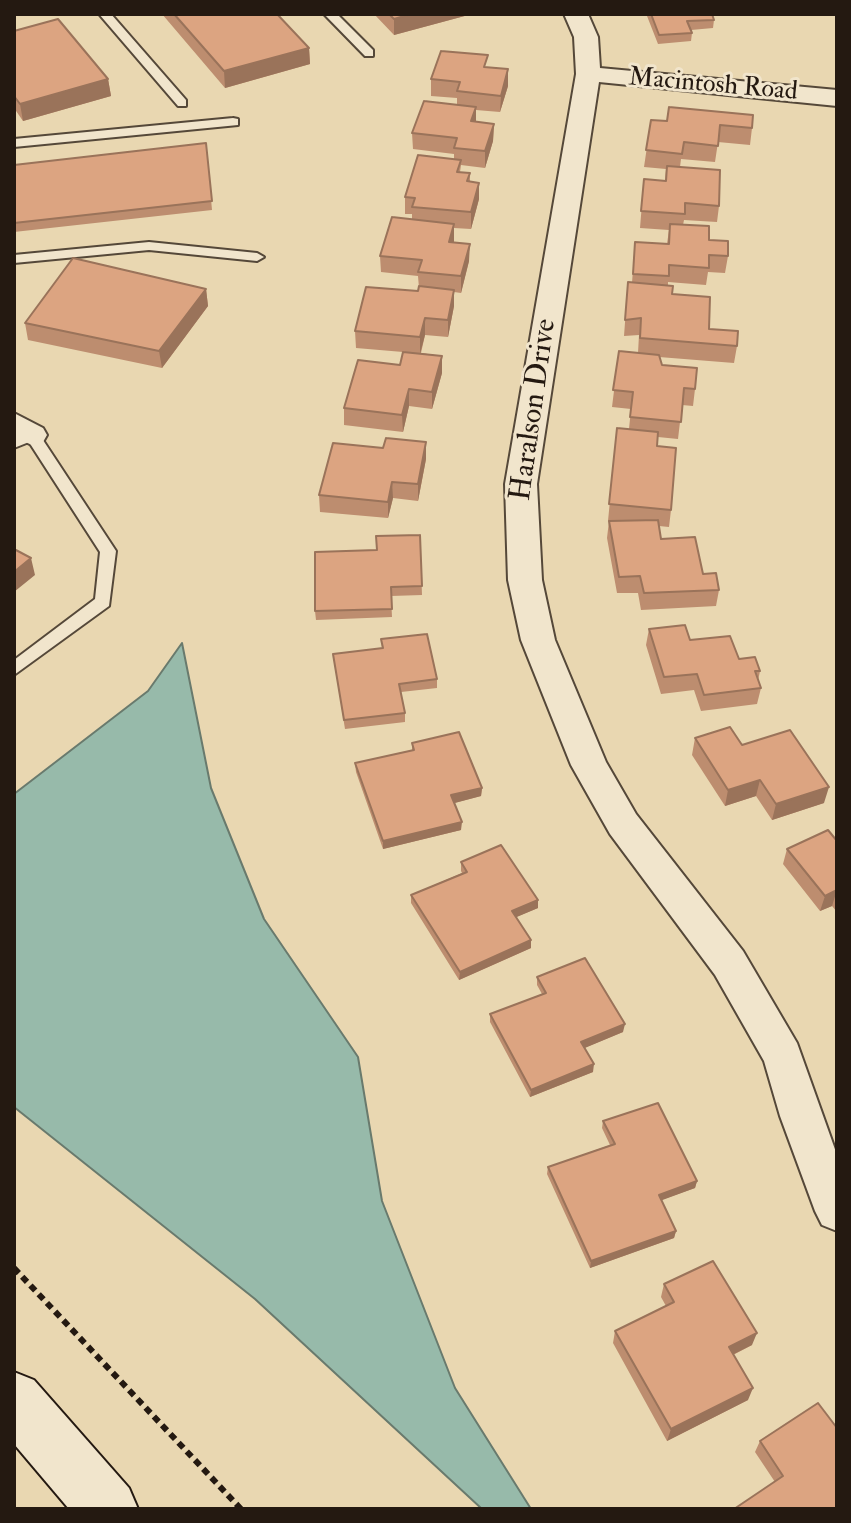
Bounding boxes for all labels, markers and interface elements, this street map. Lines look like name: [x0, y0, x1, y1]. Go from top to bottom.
street label: Macintosh Road: [627, 63, 799, 109]
street label: Haralson Drive: [504, 317, 566, 503]

